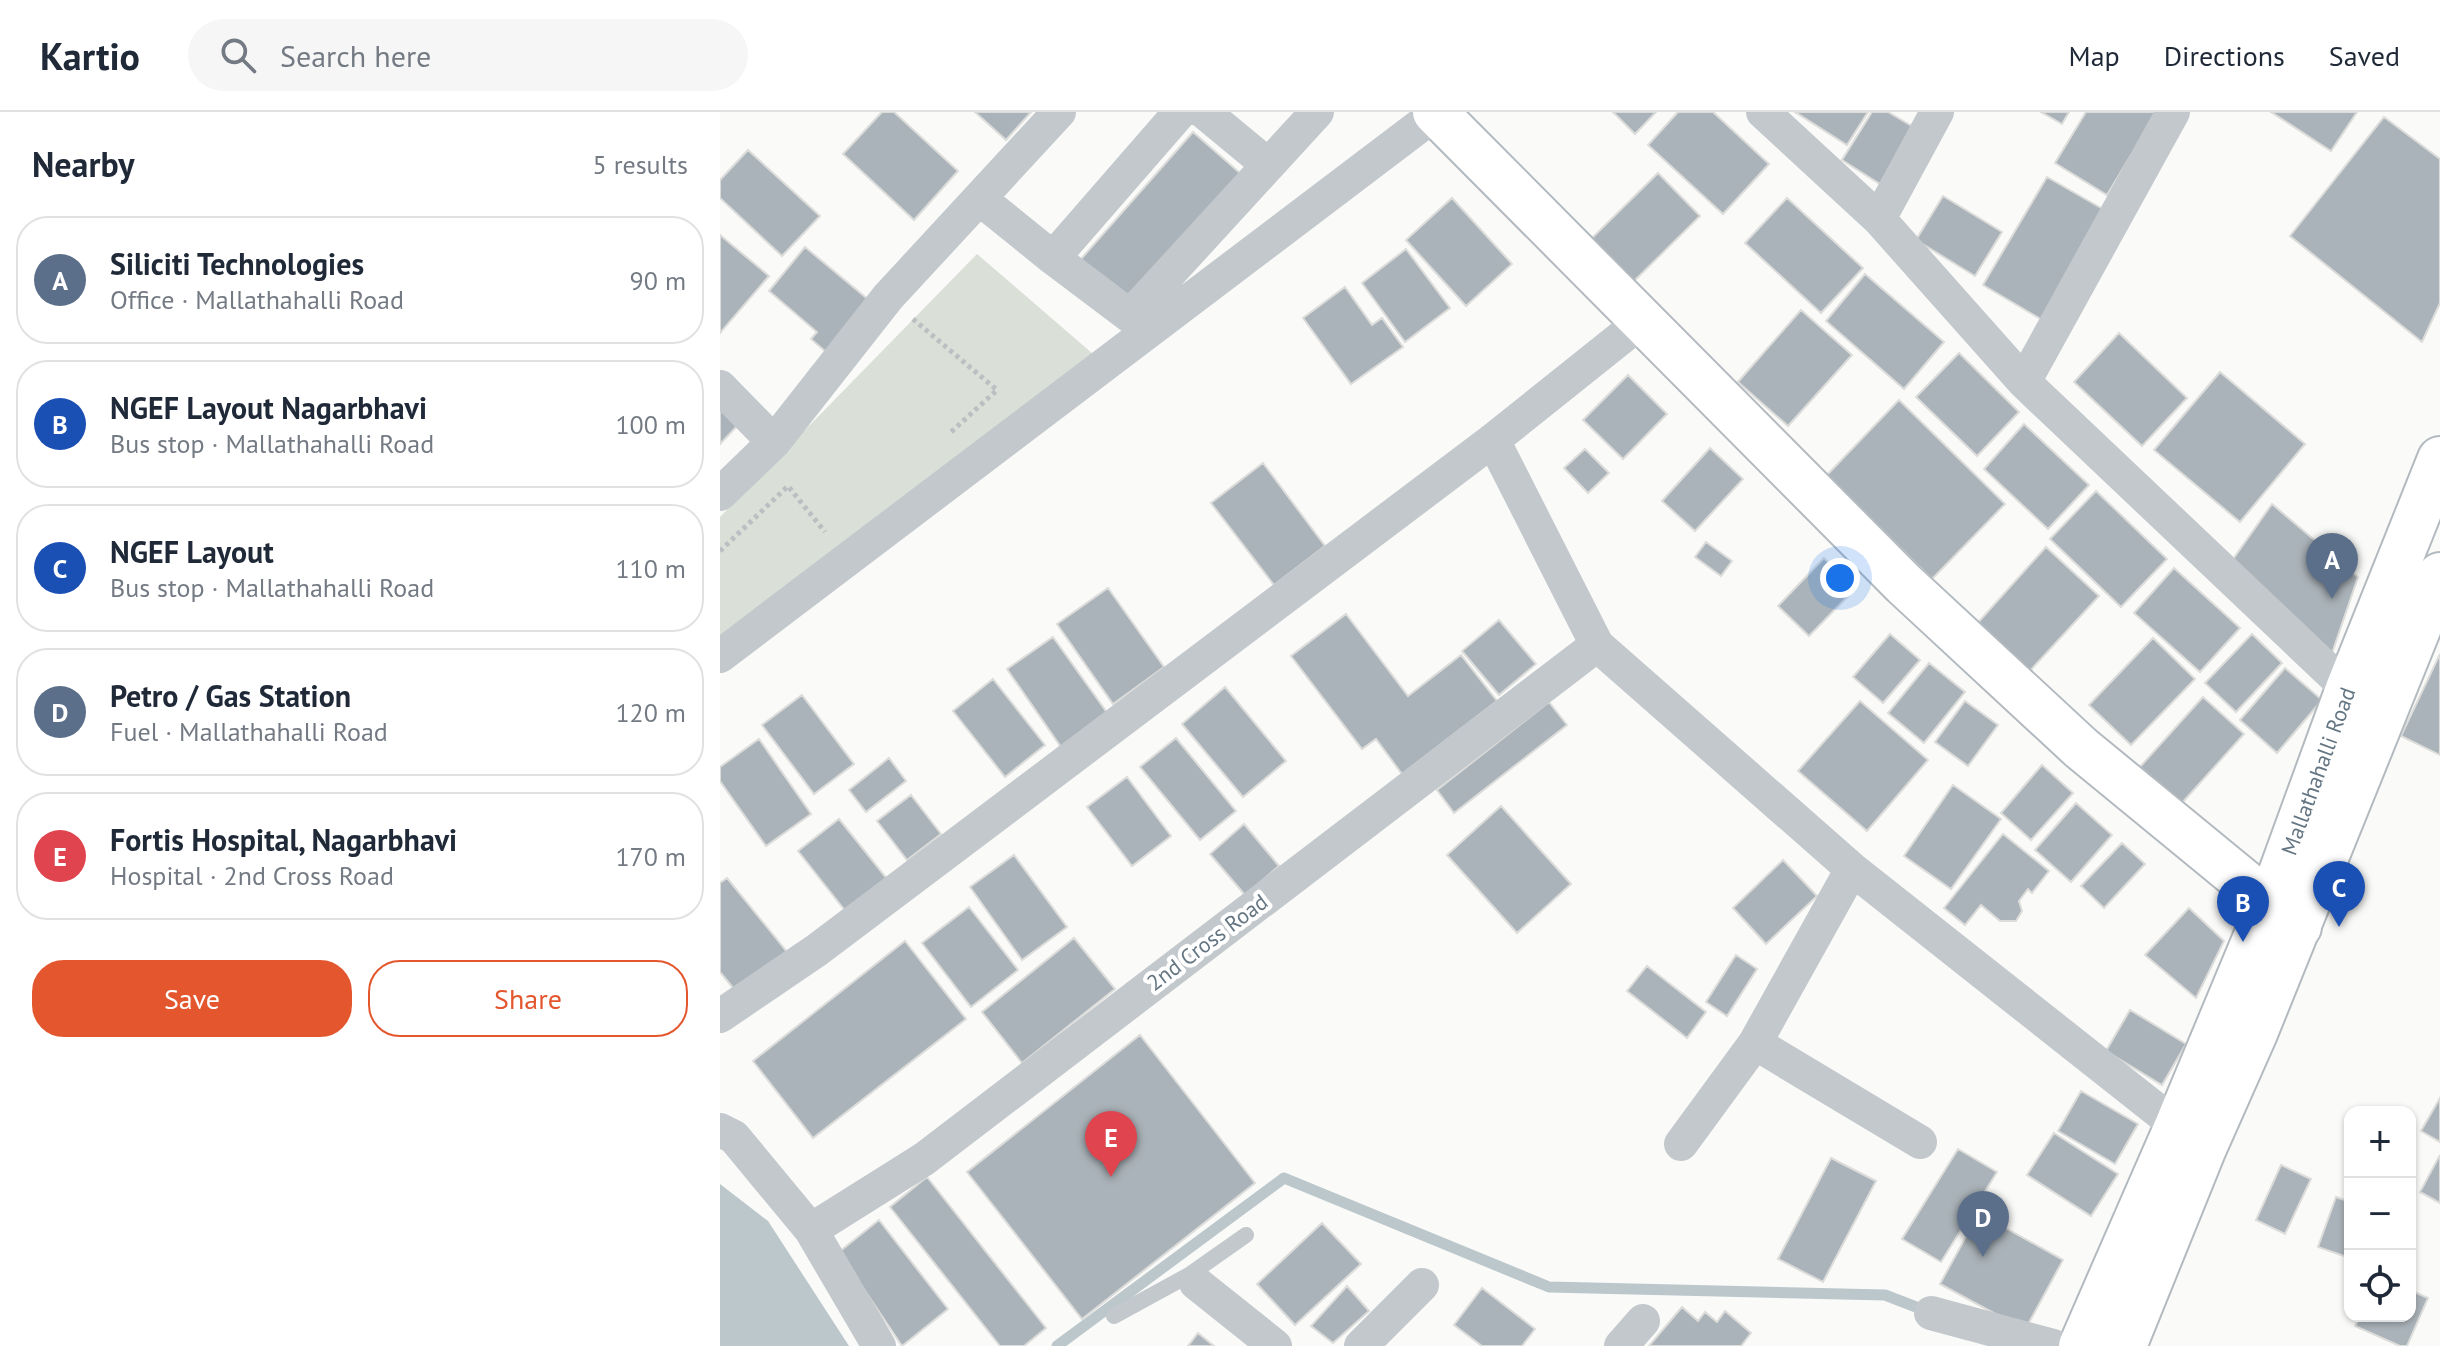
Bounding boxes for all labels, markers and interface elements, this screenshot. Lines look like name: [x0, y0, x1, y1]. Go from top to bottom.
search box: [188, 19, 748, 91]
text: Kartio: [40, 31, 140, 80]
icon: search: [216, 33, 260, 77]
text: Search here: [280, 36, 431, 75]
text: Map: [2069, 37, 2120, 74]
text: Directions: [2164, 37, 2285, 74]
text: Saved: [2329, 37, 2400, 74]
text: Nearby: [32, 142, 134, 186]
text: 5 results: [593, 148, 688, 181]
text: Siliciti Technologies: [110, 244, 364, 283]
text: A: [52, 264, 68, 297]
text: 90 m: [630, 264, 686, 297]
text: Office · Mallathahalli Road: [110, 283, 404, 316]
text: NGEF Layout Nagarbhavi: [110, 388, 427, 427]
text: B: [52, 408, 68, 441]
text: 100 m: [615, 408, 686, 441]
text: Bus stop · Mallathahalli Road: [110, 427, 434, 460]
text: NGEF Layout: [110, 532, 274, 571]
pin: A: [2306, 533, 2358, 599]
text: C: [53, 552, 67, 585]
text: 110 m: [615, 552, 686, 585]
your location: [1820, 558, 1860, 598]
text: Bus stop · Mallathahalli Road: [110, 571, 434, 604]
text: Petro / Gas Station: [110, 676, 351, 715]
street label: Mallathahalli Road: [2275, 683, 2361, 859]
text: D: [52, 696, 68, 729]
text: 120 m: [615, 696, 686, 729]
text: Fuel · Mallathahalli Road: [110, 715, 388, 748]
text: Fortis Hospital, Nagarbhavi: [110, 820, 457, 859]
text: E: [53, 840, 67, 873]
text: 170 m: [615, 840, 686, 873]
text: Hospital · 2nd Cross Road: [110, 859, 394, 892]
pin: C: [2313, 861, 2365, 927]
pin: B: [2217, 876, 2269, 942]
street label: 2nd Cross Road: [1141, 887, 1273, 997]
button: Save: [32, 960, 352, 1037]
button: Share: [368, 960, 688, 1037]
map controls: [2344, 1106, 2416, 1322]
button: +: [2344, 1106, 2416, 1178]
pin: E: [1085, 1111, 1137, 1177]
button: −: [2344, 1178, 2416, 1250]
pin: D: [1957, 1191, 2009, 1257]
button: locate: [2344, 1250, 2416, 1322]

